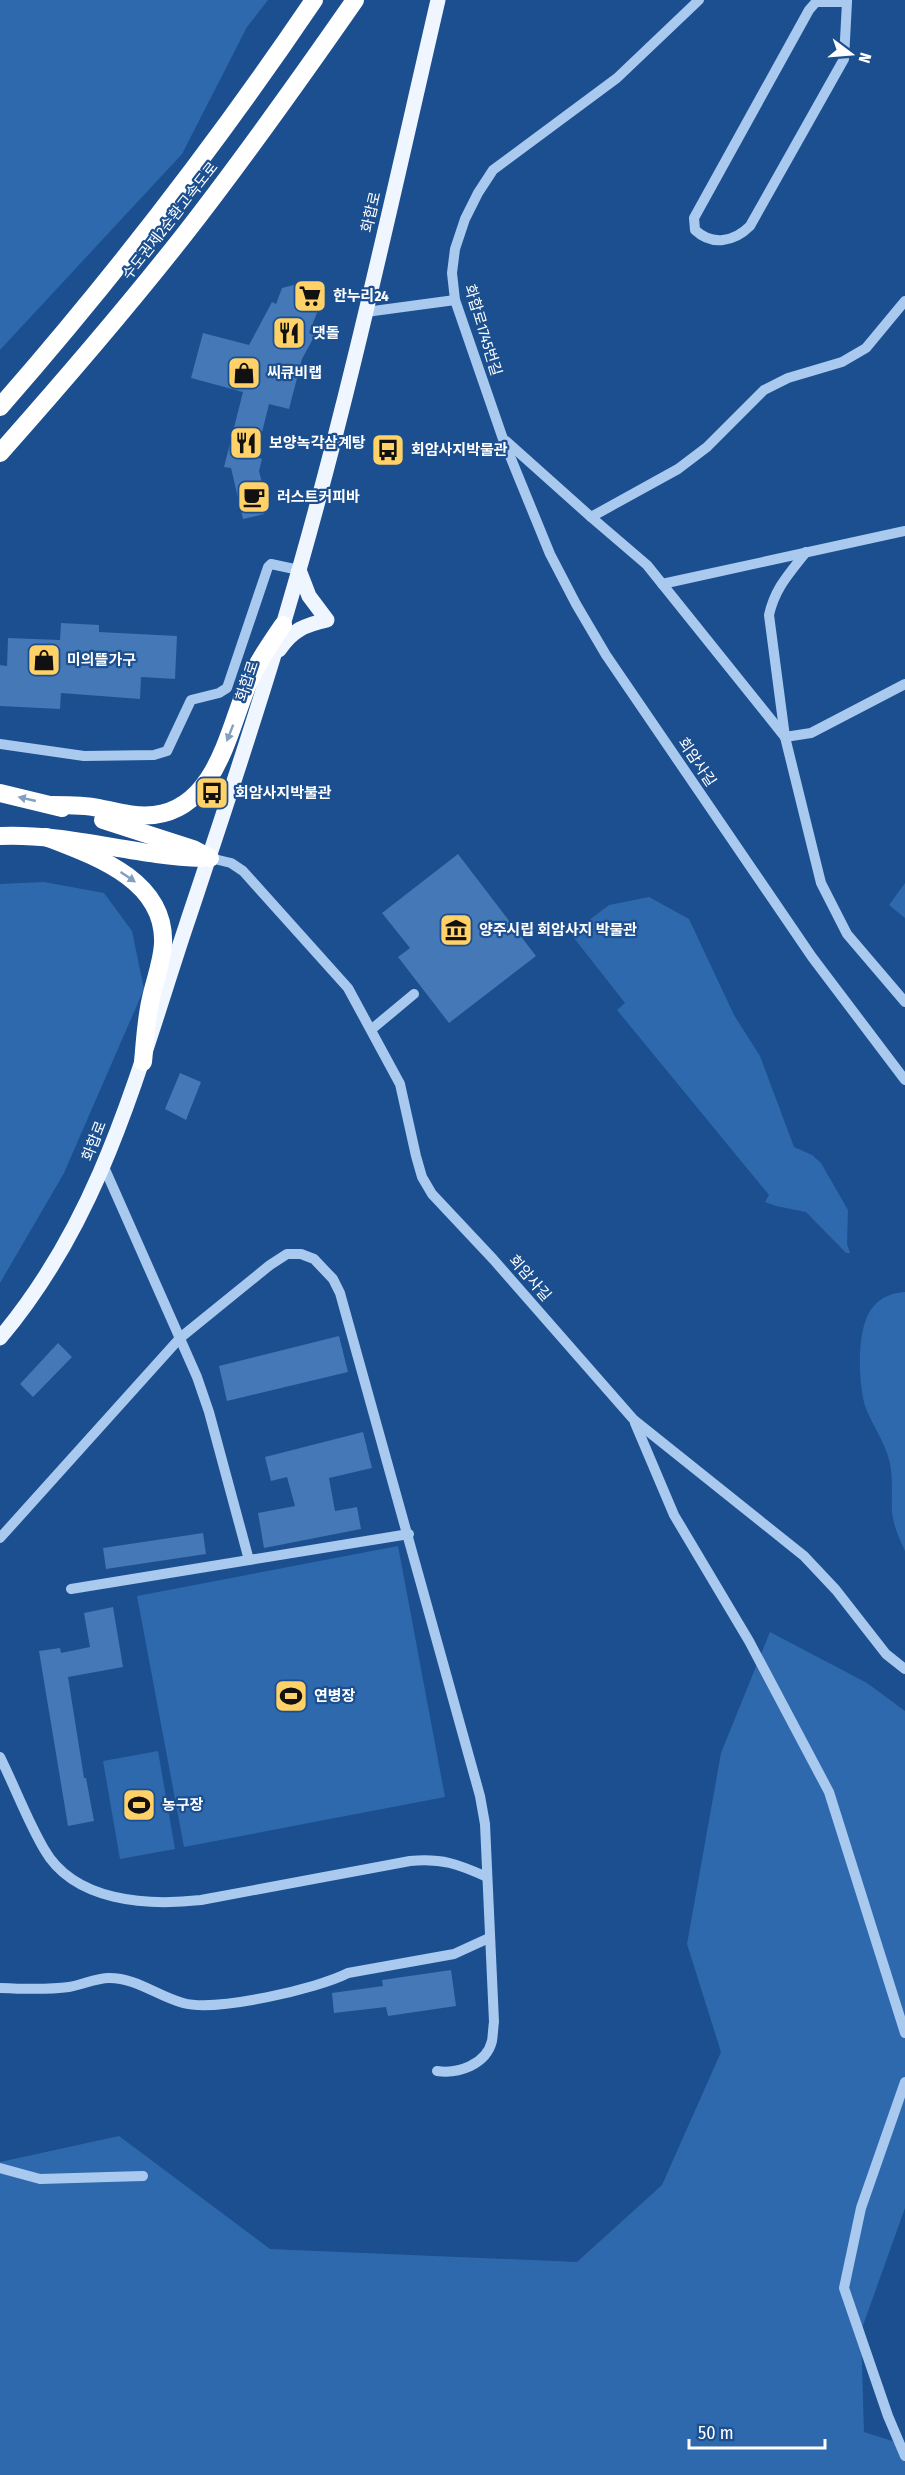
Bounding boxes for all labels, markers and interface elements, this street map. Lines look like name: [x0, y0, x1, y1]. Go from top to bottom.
north arrow: [821, 24, 881, 84]
text: N: [854, 51, 875, 65]
street label: 수도권제2순환고속도로: [118, 158, 222, 284]
street label: 화합로: [358, 190, 384, 234]
supermarket icon: 한누리24: [292, 278, 328, 314]
street label: 화합로1745번길: [461, 282, 505, 378]
place label: 한누리24: [333, 287, 389, 305]
restaurant icon: 댓돌: [271, 315, 307, 351]
place label: 댓돌: [312, 324, 340, 342]
shop icon: 씨큐비랩: [226, 355, 262, 391]
place label: 씨큐비랩: [267, 364, 322, 382]
restaurant icon: 보양녹각삼계탕: [228, 425, 264, 461]
bus stop icon: 회암사지박물관: [370, 432, 406, 468]
place label: 보양녹각삼계탕: [269, 434, 366, 452]
place label: 회암사지박물관: [411, 441, 508, 459]
cafe icon: 러스트커피바: [236, 479, 272, 515]
place label: 러스트커피바: [277, 488, 360, 506]
shop icon: 미의뜰가구: [26, 642, 62, 678]
place label: 미의뜰가구: [67, 651, 136, 669]
street label: 화합로: [232, 659, 262, 703]
one-way arrow: [225, 724, 234, 742]
street label: 회암사길: [674, 734, 720, 790]
bus stop icon: 회암사지박불관: [194, 775, 230, 811]
place label: 회암사지박불관: [235, 784, 332, 802]
one-way arrow: [17, 794, 36, 803]
one-way arrow: [120, 871, 136, 882]
museum icon: 양주시립 회암사지 박물관: [438, 912, 474, 948]
place label: 양주시립 회암사지 박물관: [479, 921, 637, 939]
street label: 화합로: [78, 1118, 110, 1164]
street label: 회암사길: [505, 1251, 555, 1305]
sports icon: 연병장: [273, 1678, 309, 1714]
place label: 연병장: [314, 1687, 356, 1705]
sports icon: 농구장: [121, 1787, 157, 1823]
place label: 농구장: [162, 1796, 204, 1814]
scale bar: [689, 2412, 826, 2450]
text: 50 m: [698, 2422, 734, 2444]

